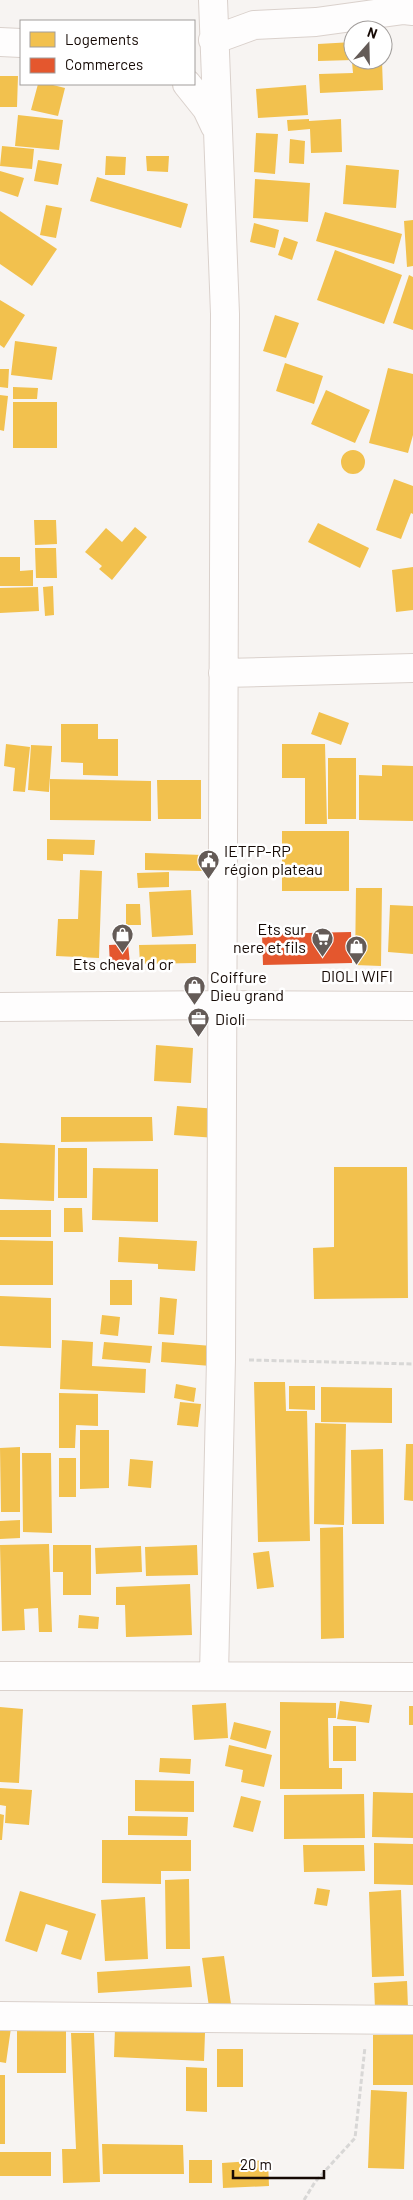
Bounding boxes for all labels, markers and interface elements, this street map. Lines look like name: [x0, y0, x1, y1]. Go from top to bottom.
legend: [20, 20, 195, 85]
north arrow: [343, 20, 393, 70]
text: N: [365, 23, 380, 42]
text: Logements: [65, 30, 139, 48]
text: Commerces: [65, 55, 143, 73]
place label: IETFP-RP région plateau: [224, 841, 323, 878]
public building icon: IETFP-RP région plateau: [196, 848, 220, 879]
place label: Ets sur nere et fils: [233, 919, 306, 956]
shop icon: Ets cheval d or: [111, 923, 135, 954]
supermarket icon: Ets sur nere et fils: [310, 926, 334, 957]
shop icon: DIOLI WIFI: [345, 935, 369, 966]
place label: Ets cheval d or: [73, 954, 173, 973]
place label: DIOLI WIFI: [321, 966, 393, 985]
place label: Coiffure Dieu grand: [210, 967, 284, 1004]
shop icon: Coiffure Dieu grand: [182, 974, 206, 1005]
office icon: Dioli: [187, 1007, 211, 1038]
place label: Dioli: [215, 1009, 245, 1028]
scale bar: [233, 2148, 324, 2180]
text: 20 m: [240, 2155, 272, 2173]

